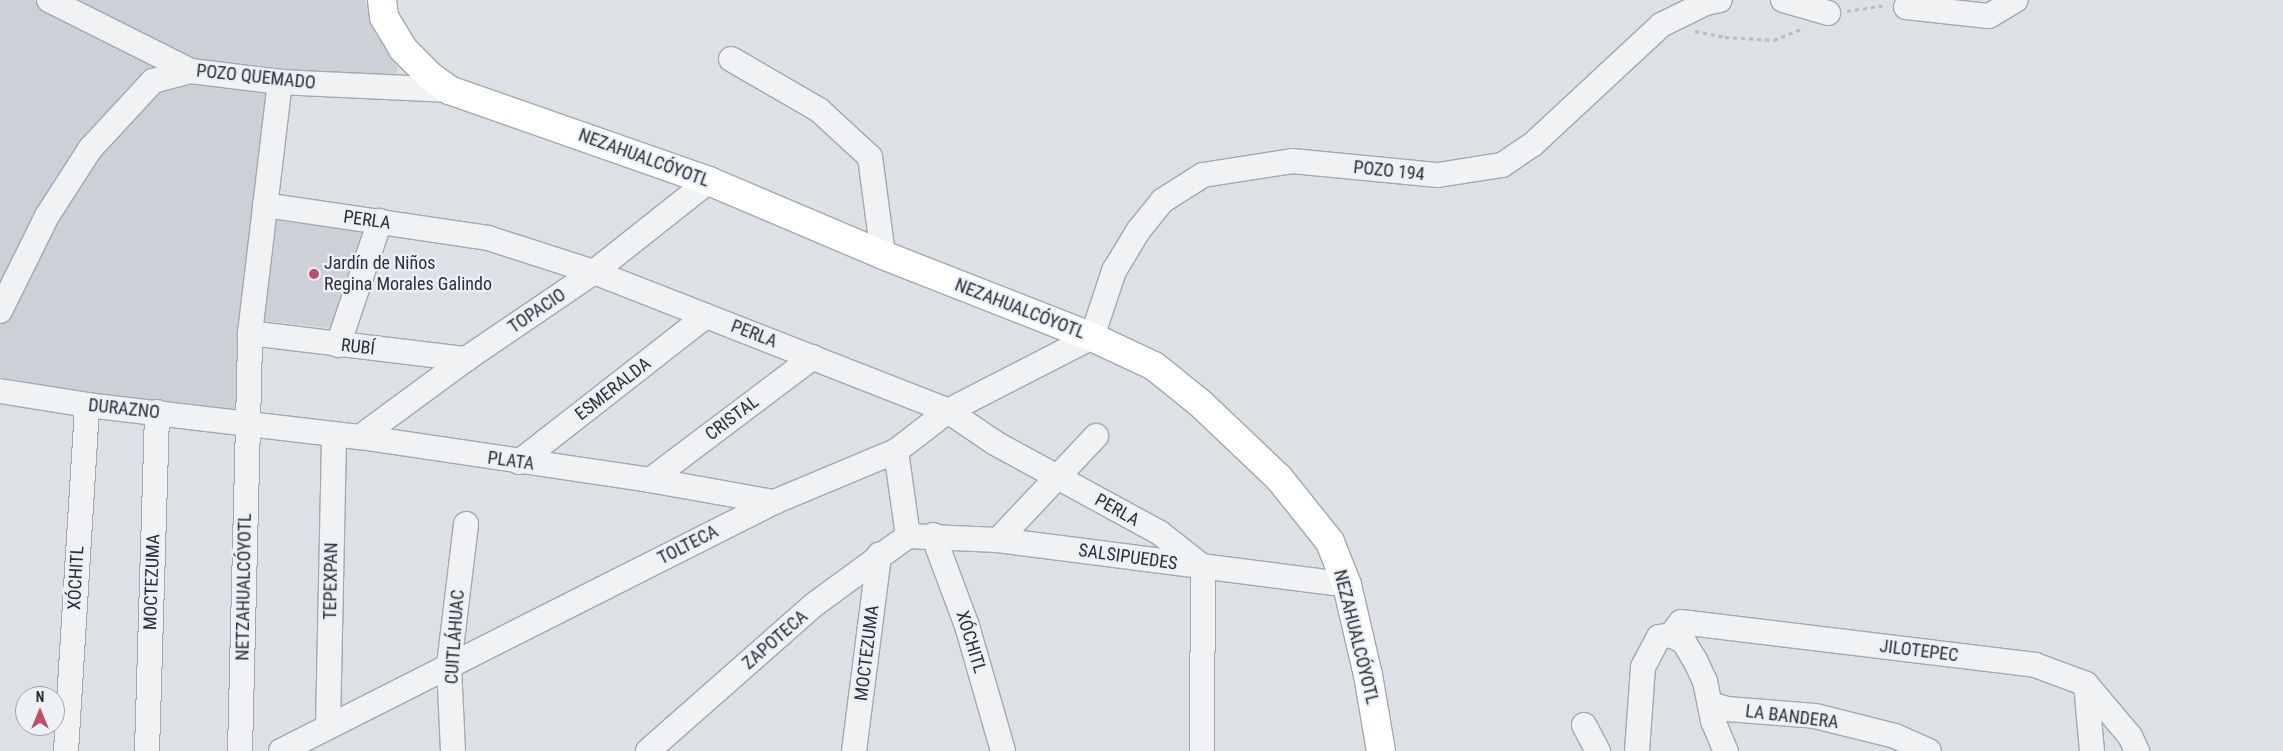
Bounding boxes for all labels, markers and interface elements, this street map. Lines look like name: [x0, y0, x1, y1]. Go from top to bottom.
street label: POZO QUEMADO: [195, 60, 317, 94]
street label: NEZAHUALCÓYOTL: [576, 124, 712, 192]
street label: POZO 194: [1352, 157, 1426, 185]
street label: PERLA: [342, 206, 392, 234]
place label: Jardín de Niños Regina Morales Galindo: [324, 253, 492, 296]
marker: Jardín de Niños Regina Morales Galindo: [308, 268, 320, 280]
street label: NEZAHUALCÓYOTL: [952, 274, 1088, 344]
street label: TOPACIO: [504, 284, 570, 338]
street label: PERLA: [728, 315, 780, 353]
street label: RUBÍ: [340, 334, 376, 360]
street label: ESMERALDA: [571, 353, 655, 425]
street label: CRISTAL: [701, 391, 763, 445]
street label: DURAZNO: [87, 395, 161, 423]
street label: PLATA: [486, 447, 536, 475]
street label: PERLA: [1091, 489, 1143, 531]
street label: NETZAHUALCÓYOTL: [232, 513, 256, 661]
street label: TOLTECA: [654, 521, 722, 569]
street label: MOCTEZUMA: [140, 533, 164, 631]
street label: SALSIPUEDES: [1077, 539, 1179, 575]
street label: TEPEXPAN: [320, 542, 342, 620]
street label: XÓCHITL: [64, 545, 88, 611]
street label: NEZAHUALCÓYOTL: [1329, 568, 1383, 706]
street label: CUITLÁHUAC: [441, 589, 469, 685]
street label: MOCTEZUMA: [850, 604, 884, 702]
street label: ZAPOTECA: [738, 606, 812, 674]
street label: XÓCHITL: [951, 608, 991, 676]
street label: JILOTEPEC: [1878, 635, 1960, 667]
north arrow: [15, 686, 65, 736]
text: N: [36, 689, 44, 705]
street label: LA BANDERA: [1744, 701, 1840, 733]

